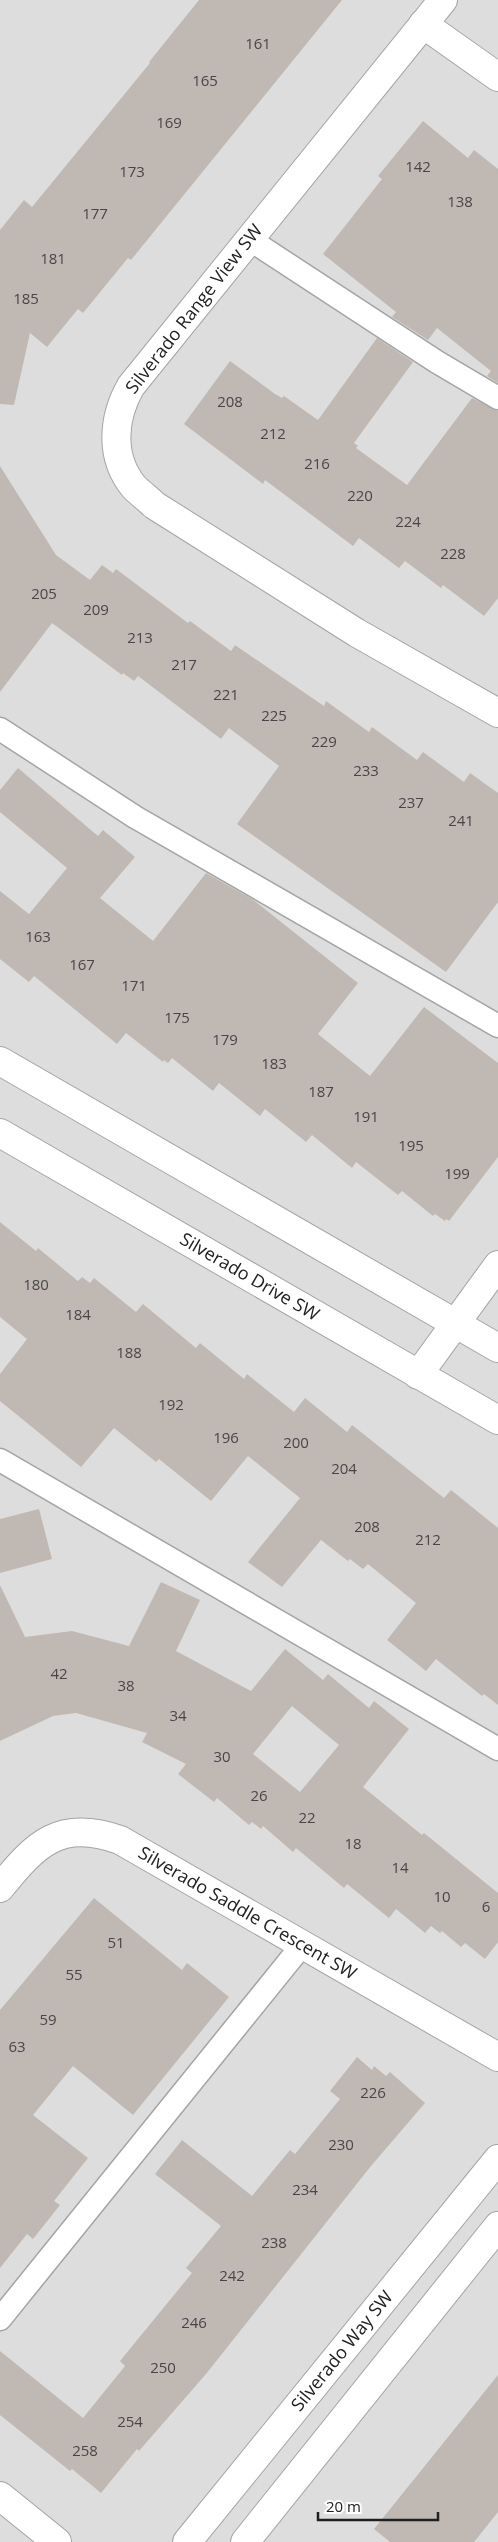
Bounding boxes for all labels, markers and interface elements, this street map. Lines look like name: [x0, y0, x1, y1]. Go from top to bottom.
house number: 161: [245, 33, 271, 53]
house number: 165: [192, 70, 218, 90]
house number: 169: [156, 112, 182, 132]
house number: 142: [405, 156, 431, 176]
house number: 173: [119, 161, 145, 181]
house number: 138: [447, 191, 473, 211]
house number: 177: [82, 203, 108, 223]
street label: Silverado Range View SW: [119, 218, 267, 398]
house number: 181: [40, 248, 66, 268]
house number: 185: [13, 288, 39, 308]
house number: 208: [217, 391, 243, 411]
house number: 212: [260, 423, 286, 443]
house number: 216: [304, 453, 330, 473]
house number: 220: [347, 485, 373, 505]
house number: 224: [395, 511, 421, 531]
house number: 228: [440, 543, 466, 563]
house number: 205: [31, 583, 57, 603]
house number: 209: [83, 599, 109, 619]
house number: 213: [127, 627, 153, 647]
house number: 217: [171, 654, 197, 674]
house number: 221: [213, 684, 239, 704]
house number: 225: [261, 705, 287, 725]
house number: 229: [311, 731, 337, 751]
house number: 233: [353, 760, 379, 780]
house number: 237: [398, 792, 424, 812]
house number: 241: [448, 810, 474, 830]
house number: 163: [25, 926, 51, 946]
house number: 167: [69, 954, 95, 974]
house number: 171: [121, 975, 147, 995]
house number: 175: [164, 1007, 190, 1027]
house number: 179: [212, 1029, 238, 1049]
house number: 183: [261, 1053, 287, 1073]
house number: 187: [308, 1081, 334, 1101]
house number: 191: [353, 1106, 379, 1126]
house number: 195: [398, 1135, 424, 1155]
house number: 199: [444, 1163, 470, 1183]
street label: Silverado Drive SW: [176, 1226, 324, 1326]
house number: 180: [23, 1274, 49, 1294]
house number: 184: [65, 1304, 91, 1324]
house number: 188: [116, 1342, 142, 1362]
house number: 192: [158, 1394, 184, 1414]
house number: 196: [213, 1427, 239, 1447]
house number: 200: [283, 1432, 309, 1452]
house number: 204: [331, 1458, 357, 1478]
house number: 208: [354, 1516, 380, 1536]
house number: 212: [415, 1529, 441, 1549]
house number: 42: [50, 1663, 68, 1683]
house number: 38: [117, 1675, 135, 1695]
house number: 34: [169, 1705, 187, 1725]
house number: 30: [213, 1746, 231, 1766]
house number: 26: [250, 1785, 268, 1805]
house number: 22: [298, 1807, 316, 1827]
house number: 18: [344, 1833, 362, 1853]
street label: Silverado Saddle Crescent SW: [134, 1840, 362, 1985]
house number: 14: [391, 1857, 409, 1877]
house number: 10: [433, 1886, 451, 1906]
house number: 6: [482, 1896, 490, 1916]
house number: 51: [107, 1932, 125, 1952]
house number: 55: [65, 1964, 83, 1984]
house number: 59: [39, 2009, 57, 2029]
house number: 63: [8, 2036, 26, 2056]
house number: 226: [360, 2082, 386, 2102]
house number: 230: [328, 2134, 354, 2154]
house number: 234: [292, 2179, 318, 2199]
house number: 238: [261, 2232, 287, 2252]
house number: 242: [219, 2265, 245, 2285]
street label: Silverado Way SW: [285, 2285, 398, 2416]
house number: 246: [181, 2312, 207, 2332]
house number: 250: [150, 2357, 176, 2377]
house number: 254: [117, 2411, 143, 2431]
house number: 258: [72, 2440, 98, 2460]
scale bar: [318, 2490, 438, 2522]
text: 20 m: [326, 2496, 361, 2516]

